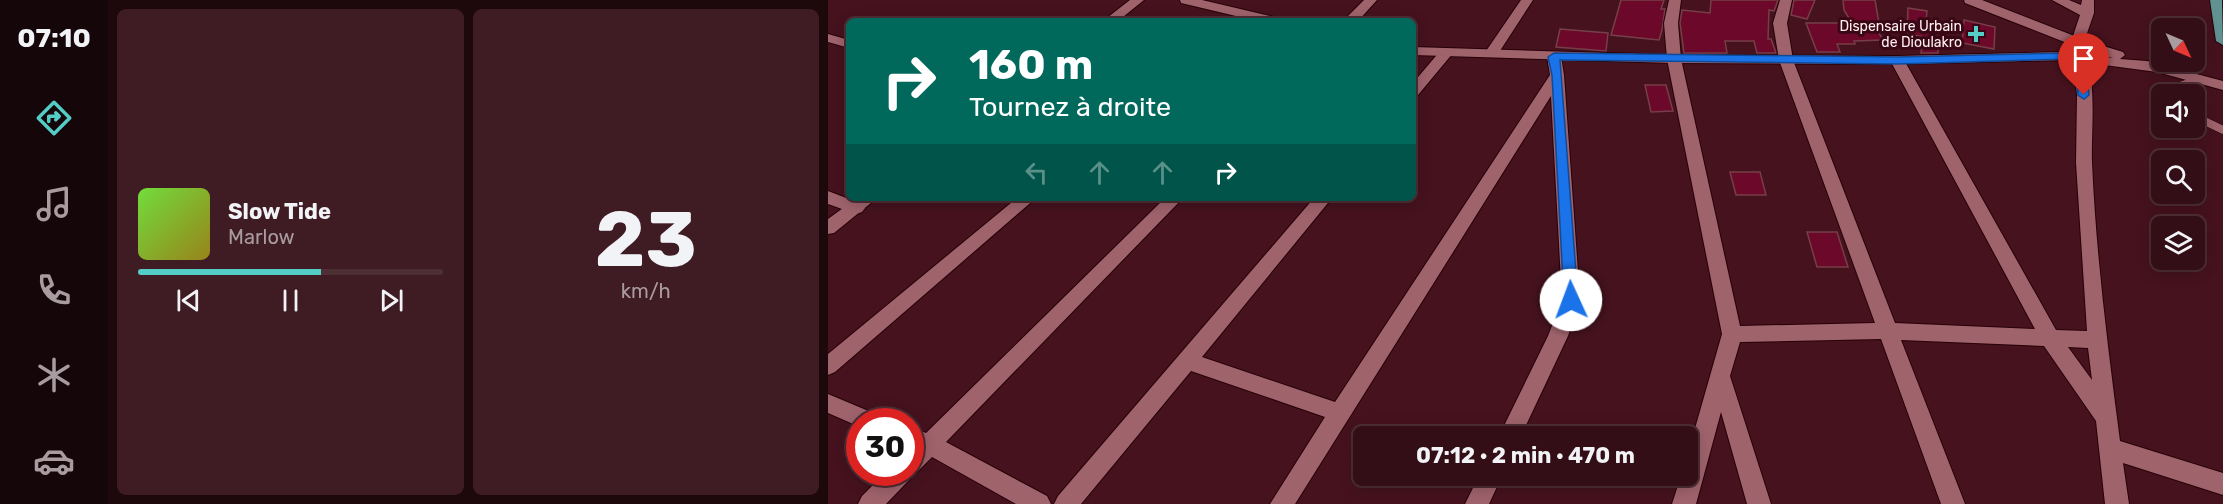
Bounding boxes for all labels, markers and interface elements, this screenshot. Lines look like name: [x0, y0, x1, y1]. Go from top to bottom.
place label: Dispensaire Urbain de Dioulakro: [1839, 18, 1962, 51]
north arrow: [2151, 18, 2205, 72]
map controls: [2151, 18, 2205, 270]
text: 07:10: [17, 22, 91, 54]
marker: Dispensaire Urbain de Dioulakro: [1967, 25, 1985, 43]
pin: [2058, 33, 2109, 95]
text: 160 m: [969, 40, 1093, 90]
icon: right: [870, 42, 948, 120]
icon: arrive: [2067, 42, 2100, 75]
button: sound: [2151, 84, 2205, 138]
text: Tournez à droite: [969, 91, 1171, 123]
icon: directions: [33, 97, 75, 139]
button: search: [2151, 150, 2205, 204]
icon: left: [1020, 156, 1053, 189]
icon: ahead: [1083, 156, 1116, 189]
icon: ahead: [1146, 156, 1179, 189]
icon: right: [1209, 156, 1242, 189]
icon: music: [33, 183, 75, 225]
text: 23: [595, 193, 697, 286]
text: Slow Tide: [228, 198, 331, 225]
button: layers: [2151, 216, 2205, 270]
text: Marlow: [228, 225, 295, 249]
position arrow: [1539, 268, 1603, 332]
icon: phone: [33, 269, 75, 311]
text: km/h: [621, 279, 671, 303]
icon: previous: [172, 284, 205, 317]
icon: pause: [274, 284, 307, 317]
icon: next: [375, 284, 408, 317]
icon: climate: [33, 354, 75, 396]
speed limit sign: 30: [846, 408, 924, 486]
icon: car: [33, 440, 75, 482]
text: 07:12 · 2 min · 470 m: [1416, 442, 1635, 469]

